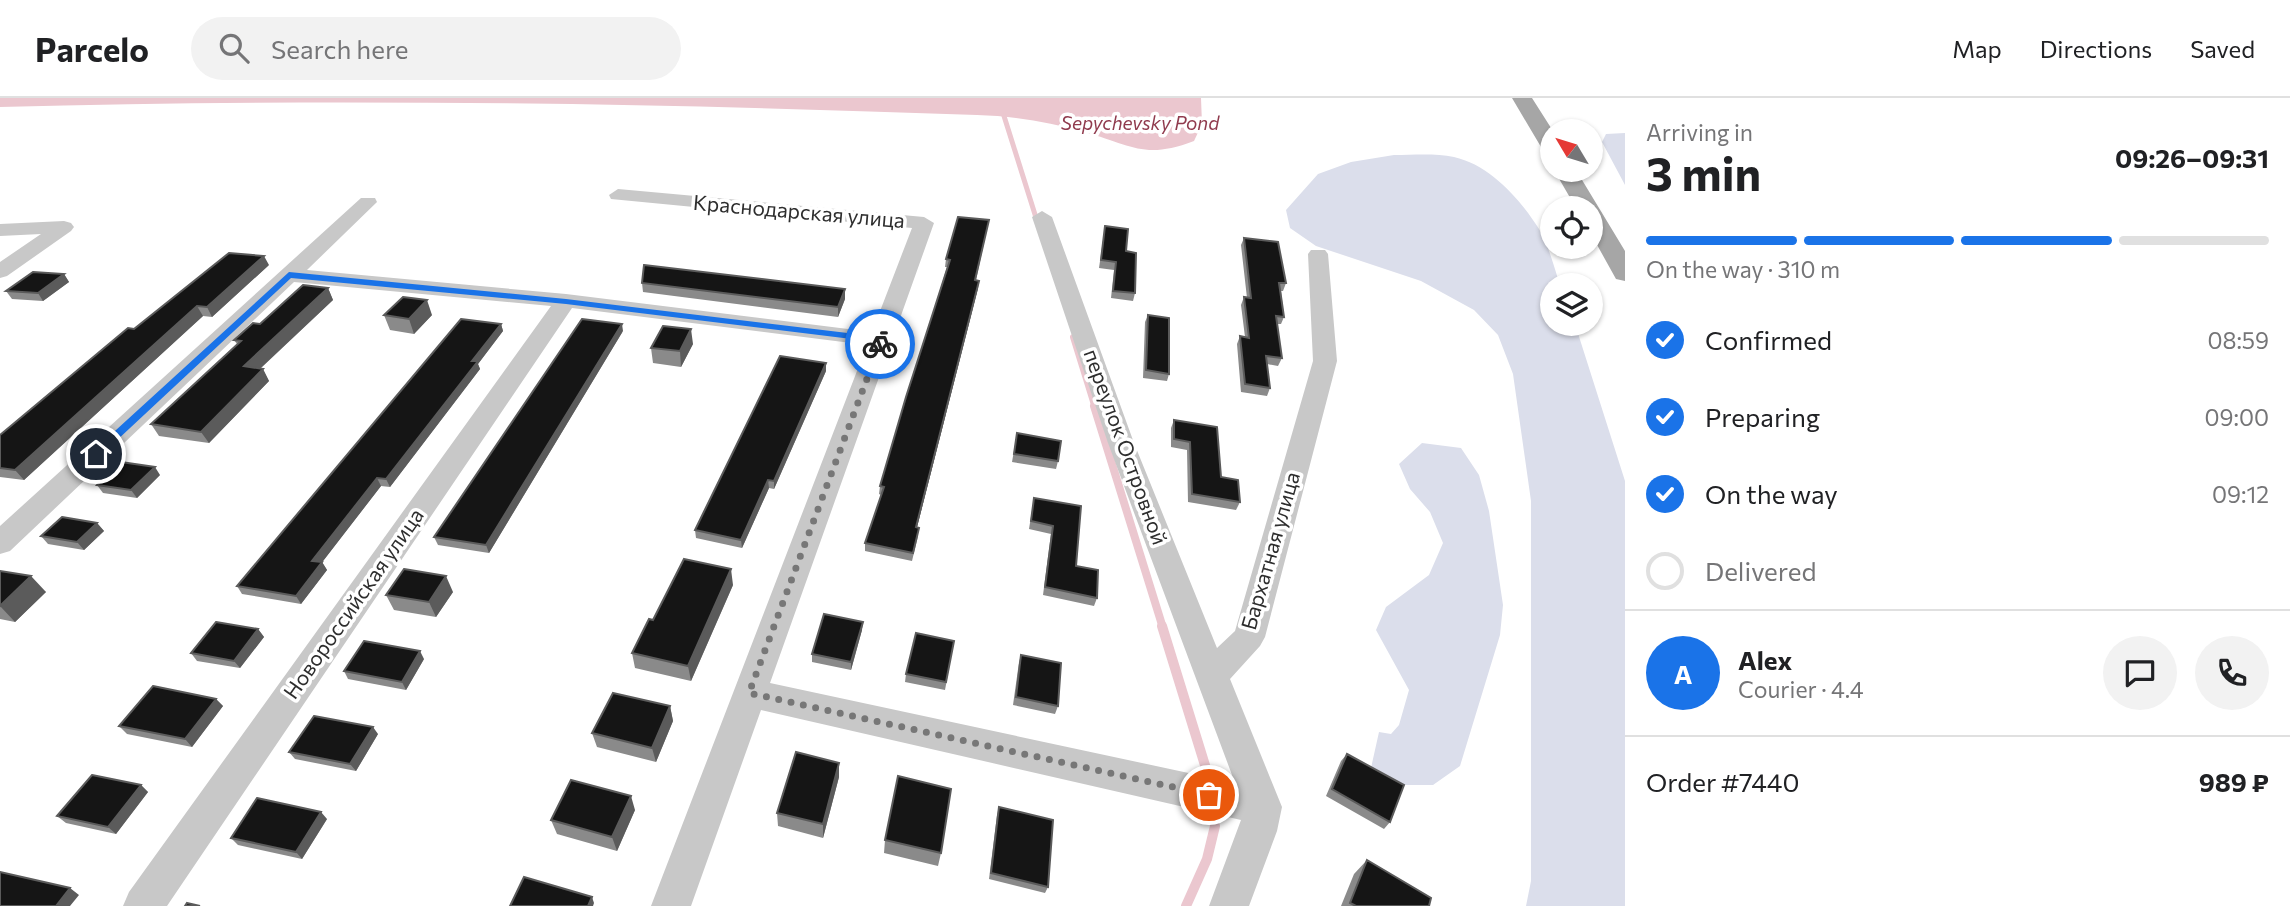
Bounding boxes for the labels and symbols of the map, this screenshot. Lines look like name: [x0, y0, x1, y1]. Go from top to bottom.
water label: Sepychevsky Pond: [1061, 111, 1220, 134]
north arrow: [1540, 119, 1603, 182]
street label: Краснодарская улица: [692, 189, 906, 232]
courier: [845, 309, 915, 379]
street label: переулок Островной: [1079, 345, 1173, 548]
pin: [66, 424, 126, 484]
street label: Бархатная улица: [1235, 469, 1304, 632]
street label: Новороссийская улица: [278, 503, 428, 703]
pin: [1179, 765, 1239, 825]

